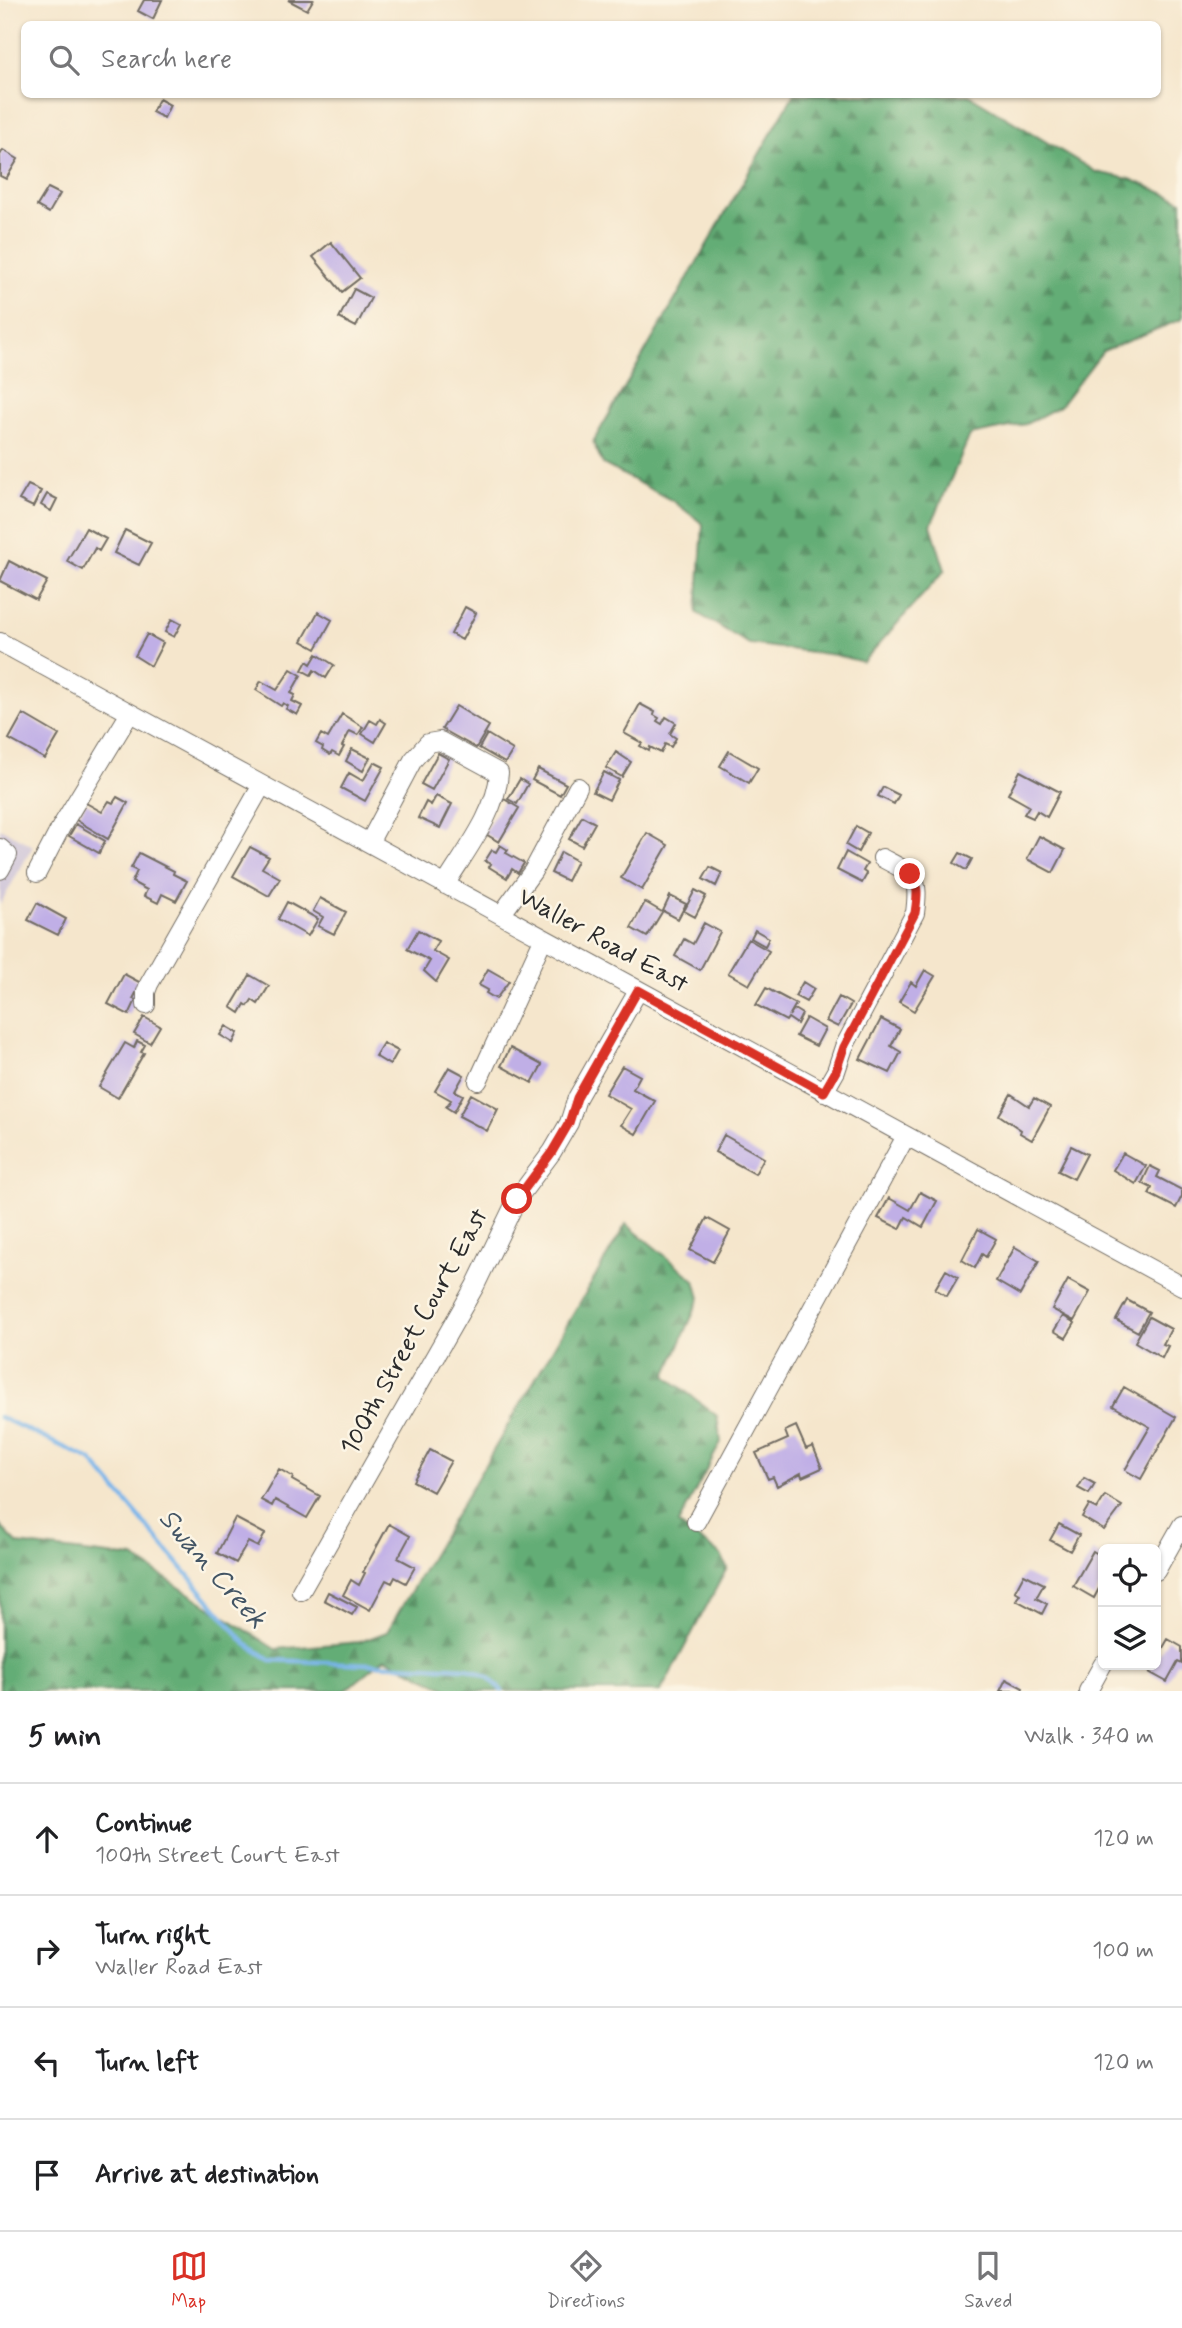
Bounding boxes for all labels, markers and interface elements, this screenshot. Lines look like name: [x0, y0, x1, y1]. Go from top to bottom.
search box: [21, 21, 1161, 98]
icon: search: [45, 41, 83, 79]
text: Search here: [101, 43, 232, 77]
route end: [894, 858, 925, 889]
street label: Waller Road East: [512, 880, 694, 1002]
route start: [501, 1183, 532, 1214]
street label: 100th Street Court East: [333, 1203, 497, 1461]
water label: Swan Creek: [150, 1501, 274, 1637]
map controls: [1098, 1544, 1161, 1670]
button: locate: [1098, 1544, 1161, 1607]
button: layers: [1098, 1607, 1161, 1670]
text: 5 min: [28, 1717, 102, 1756]
text: Walk · 340 m: [1024, 1722, 1154, 1752]
text: Continue: [95, 1807, 192, 1841]
icon: ahead: [28, 1820, 66, 1858]
text: 120 m: [1093, 1824, 1154, 1854]
text: 100th Street Court East: [95, 1841, 340, 1871]
text: Turn right: [95, 1919, 211, 1953]
icon: right: [28, 1932, 66, 1970]
text: 100 m: [1092, 1936, 1154, 1966]
text: Waller Road East: [95, 1953, 263, 1983]
icon: left: [28, 2044, 66, 2082]
text: Turn left: [95, 2046, 199, 2080]
text: 120 m: [1093, 2048, 1154, 2078]
icon: arrive: [28, 2156, 66, 2194]
text: Arrive at destination: [95, 2158, 319, 2192]
tab: Map: [170, 2247, 208, 2314]
tab: Directions: [547, 2247, 625, 2314]
tab: Saved: [964, 2247, 1012, 2314]

